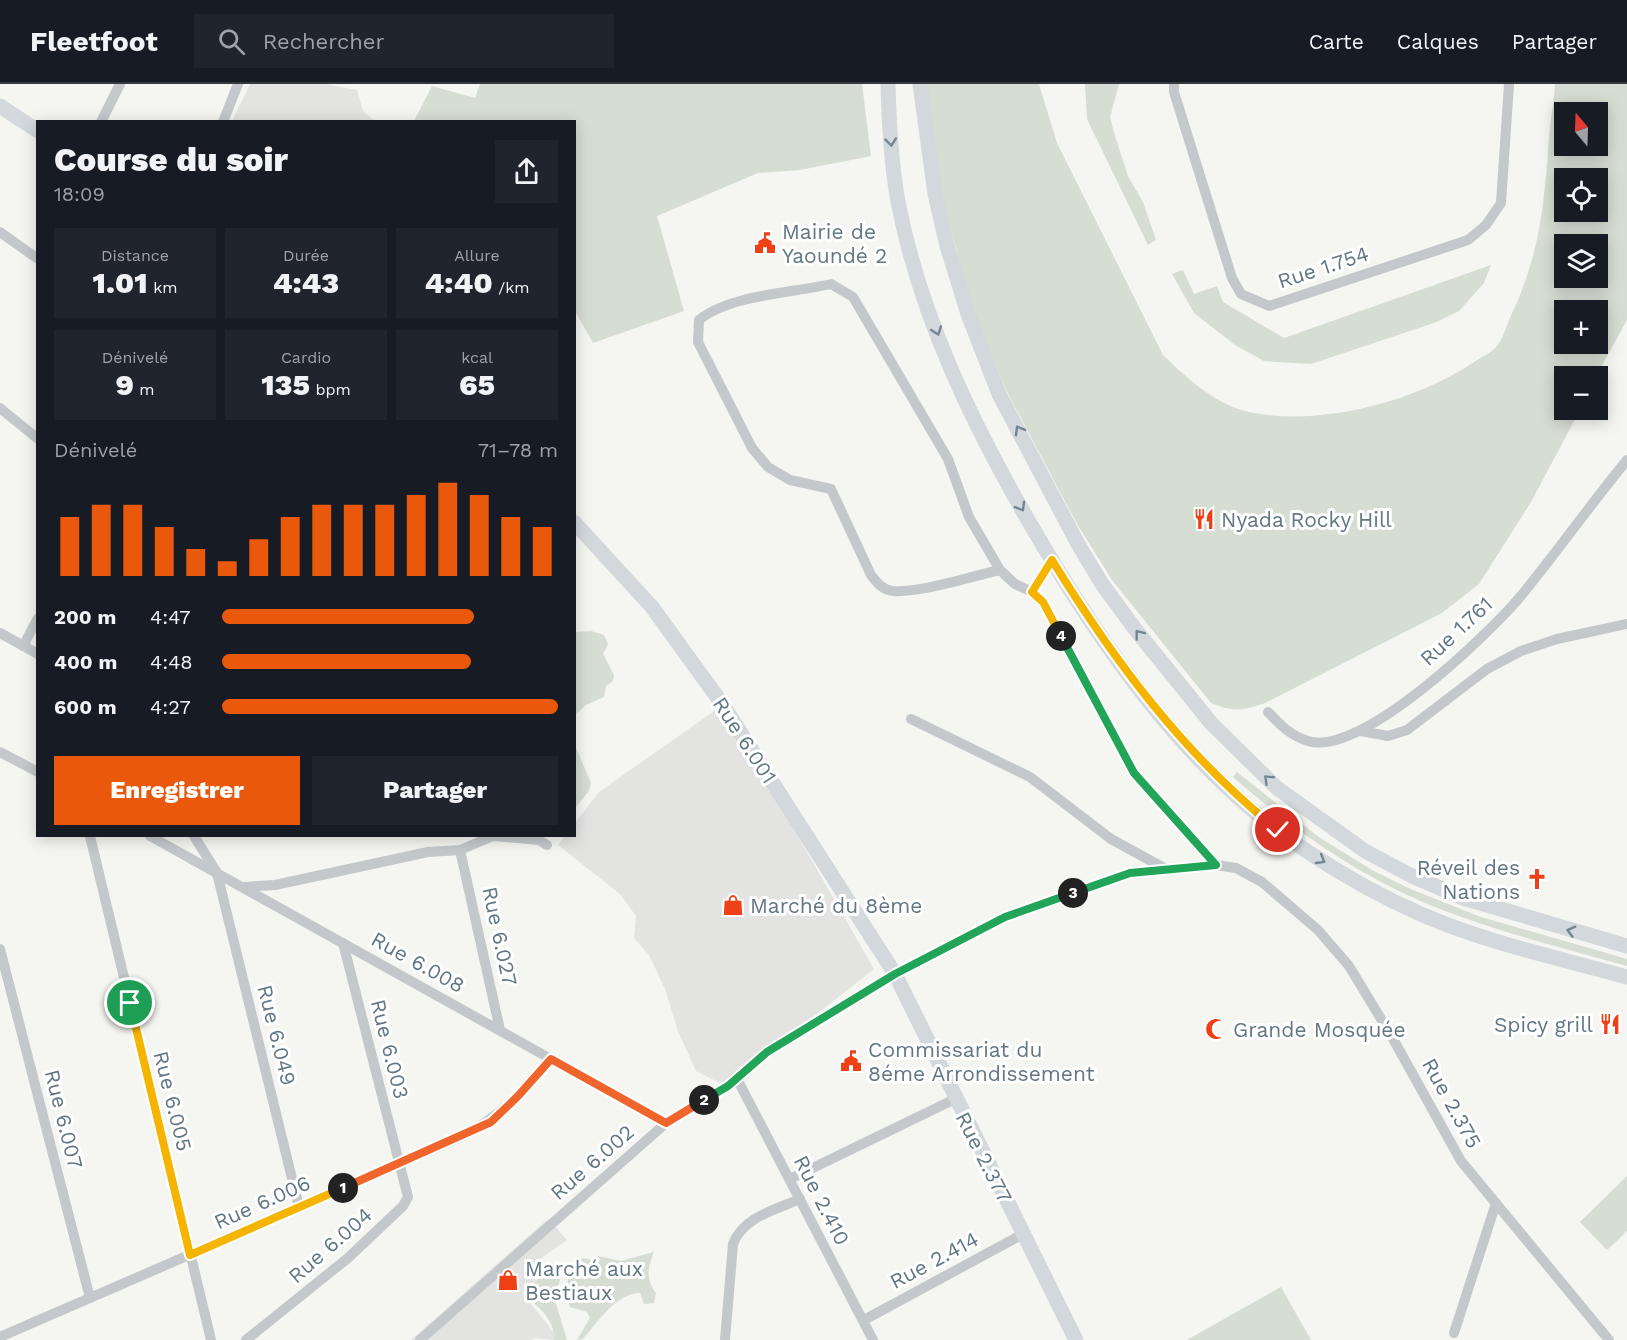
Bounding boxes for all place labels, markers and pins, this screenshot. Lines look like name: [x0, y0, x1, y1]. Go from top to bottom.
place label: Mairie de Yaoundé 2: [782, 219, 887, 268]
public building icon: Mairie de Yaoundé 2: [753, 231, 777, 255]
restaurant icon: Nyada Rocky Hill: [1192, 507, 1216, 531]
place label: Nyada Rocky Hill: [1221, 507, 1392, 532]
pin: 4: [1046, 621, 1076, 651]
pin: [1252, 804, 1303, 855]
place label: Réveil des Nations: [1417, 855, 1520, 904]
church icon: Réveil des Nations: [1525, 867, 1549, 891]
pin: 3: [1058, 878, 1088, 908]
shop icon: Marché du 8ème: [721, 893, 745, 917]
place label: Marché du 8ème: [750, 893, 922, 918]
pin: [104, 977, 155, 1028]
place label: Spicy grill: [1494, 1012, 1594, 1037]
restaurant icon: Spicy grill: [1598, 1012, 1622, 1036]
mosque icon: Grande Mosquée: [1204, 1017, 1228, 1041]
place label: Grande Mosquée: [1233, 1017, 1406, 1042]
place label: Commissariat du 8éme Arrondissement: [868, 1037, 1095, 1086]
public building icon: Commissariat du 8éme Arrondissement: [839, 1049, 863, 1073]
pin: 2: [689, 1085, 719, 1115]
pin: 1: [328, 1173, 358, 1203]
place label: Marché aux Bestiaux: [525, 1256, 643, 1305]
shop icon: Marché aux Bestiaux: [496, 1268, 520, 1292]

